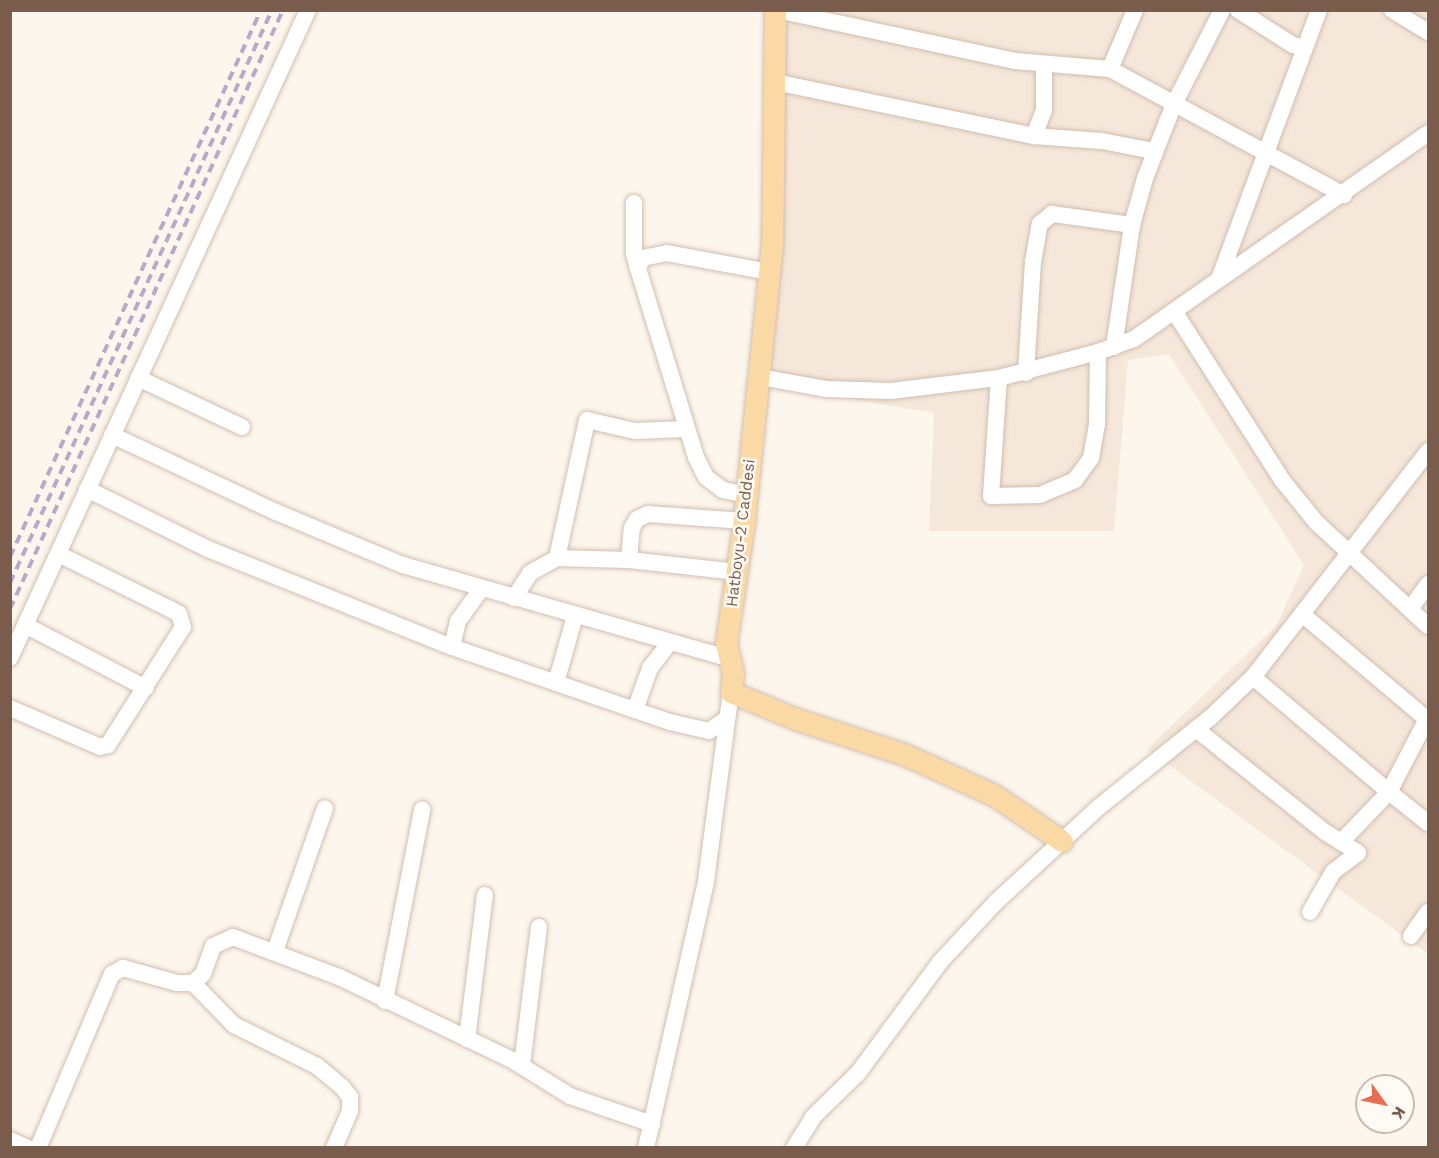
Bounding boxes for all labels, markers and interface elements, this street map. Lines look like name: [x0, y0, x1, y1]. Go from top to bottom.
street label: Hatboyu-2 Caddesi: [722, 458, 760, 608]
north arrow: [1355, 1074, 1415, 1134]
text: K: [1388, 1103, 1410, 1123]

